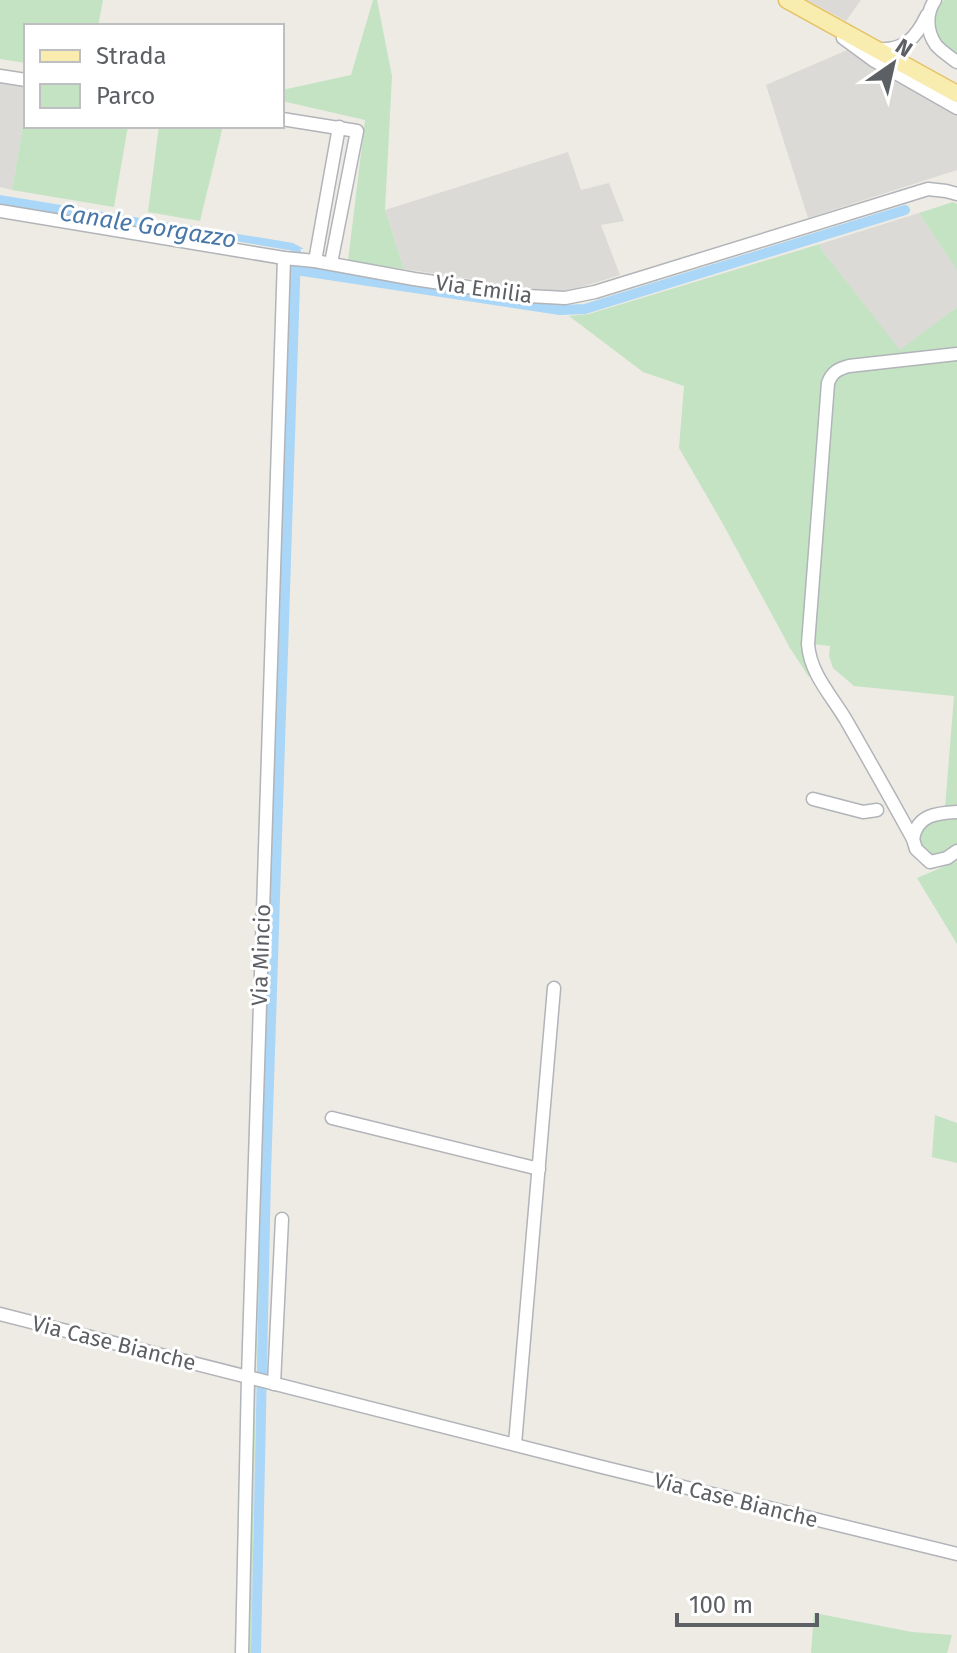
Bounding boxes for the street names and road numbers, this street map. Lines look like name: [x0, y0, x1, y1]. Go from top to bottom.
street label: Via Emilia: [434, 269, 534, 309]
street label: Via Mincio: [246, 904, 276, 1006]
street label: Via Case Bianche: [29, 1310, 199, 1376]
street label: Via Case Bianche: [651, 1467, 821, 1533]

